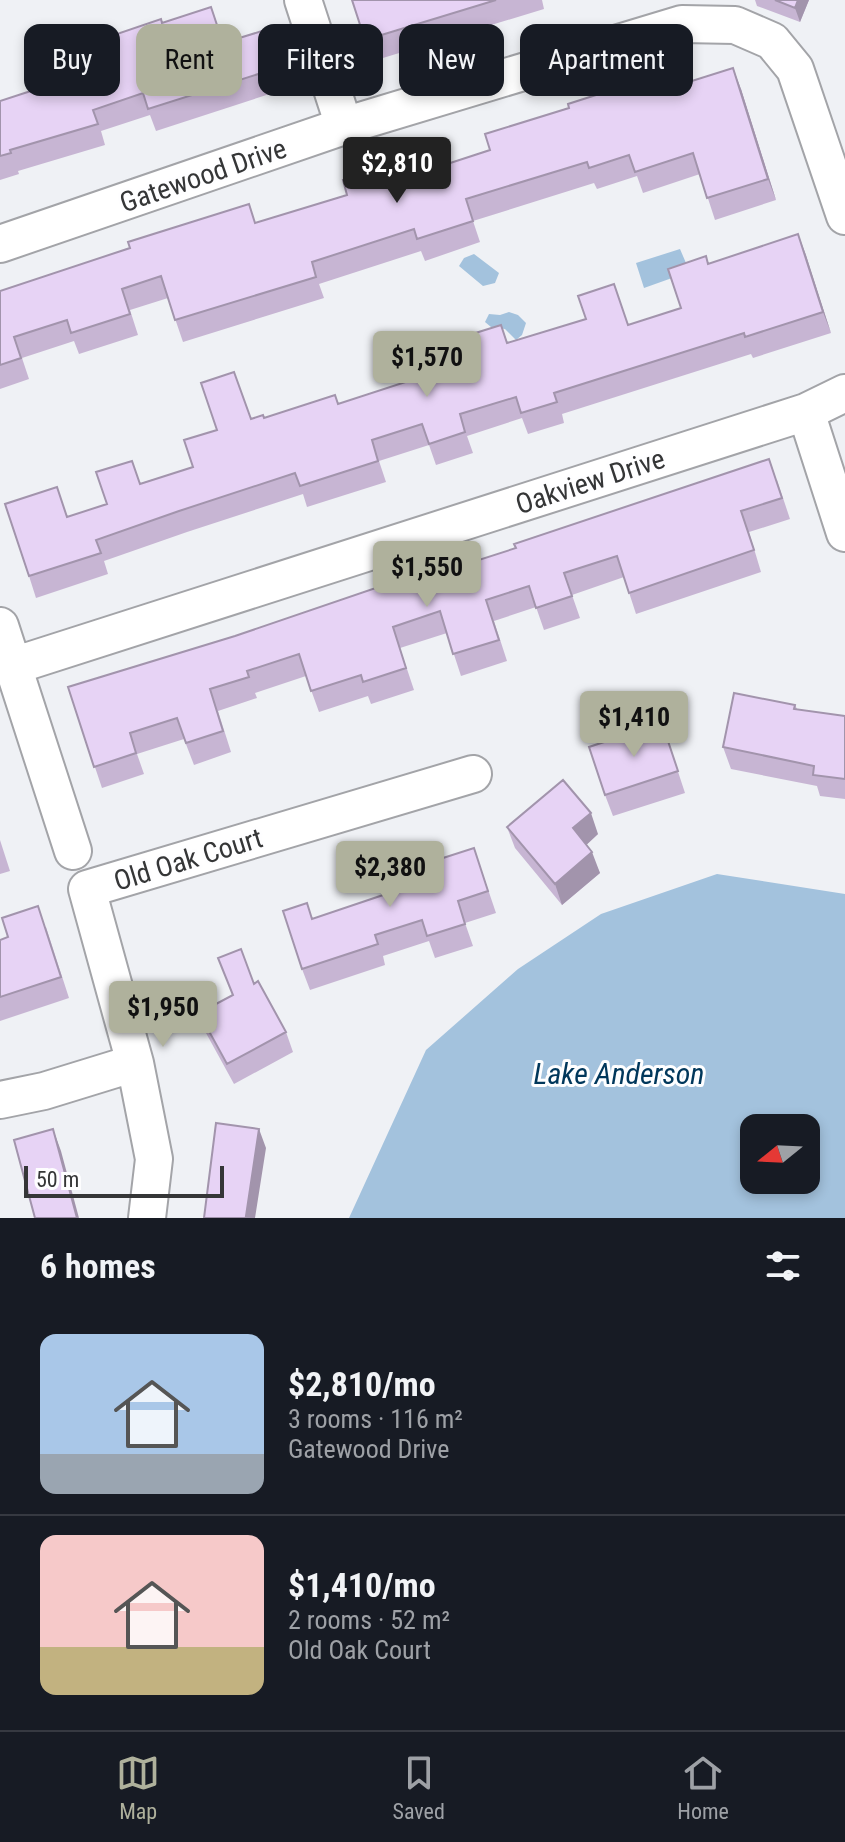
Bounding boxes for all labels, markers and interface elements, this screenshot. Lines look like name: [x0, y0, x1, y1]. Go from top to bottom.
chip: Buy: [24, 24, 120, 96]
chip: Rent: [136, 24, 242, 96]
chip: Filters: [258, 24, 383, 96]
chip: New: [399, 24, 504, 96]
chip: Apartment: [520, 24, 693, 96]
street label: Gatewood Drive: [116, 132, 291, 219]
pin: $2,810: [332, 137, 462, 205]
text: $2,810: [361, 148, 433, 178]
pin: $1,570: [362, 331, 492, 399]
text: $1,570: [391, 342, 463, 372]
street label: Oakview Drive: [511, 442, 669, 521]
pin: $1,550: [362, 541, 492, 609]
text: $1,550: [391, 552, 463, 582]
pin: $1,410: [569, 691, 699, 759]
text: $1,410: [598, 702, 670, 732]
street label: Old Oak Court: [110, 821, 267, 898]
pin: $2,380: [325, 841, 455, 909]
text: $2,380: [354, 852, 426, 882]
pin: $1,950: [98, 981, 228, 1049]
text: $1,950: [127, 992, 199, 1022]
water label: Lake Anderson: [534, 1056, 704, 1091]
north arrow: [740, 1114, 820, 1194]
map controls: [740, 1114, 820, 1194]
scale bar: [24, 1162, 224, 1198]
text: 50 m: [36, 1167, 79, 1192]
icon: filters: [761, 1244, 805, 1288]
text: 6 homes: [40, 1246, 156, 1286]
text: $2,810/mo: [288, 1364, 436, 1404]
icon: home: [104, 1366, 200, 1462]
text: 3 rooms · 116 m²: [288, 1404, 463, 1434]
text: Gatewood Drive: [288, 1434, 449, 1464]
text: $1,410/mo: [288, 1565, 436, 1605]
icon: home: [104, 1567, 200, 1663]
text: 2 rooms · 52 m²: [288, 1605, 450, 1635]
text: Old Oak Court: [288, 1635, 431, 1665]
tab: Map: [116, 1751, 160, 1824]
tab: Saved: [393, 1751, 445, 1824]
tab: Home: [677, 1751, 729, 1824]

